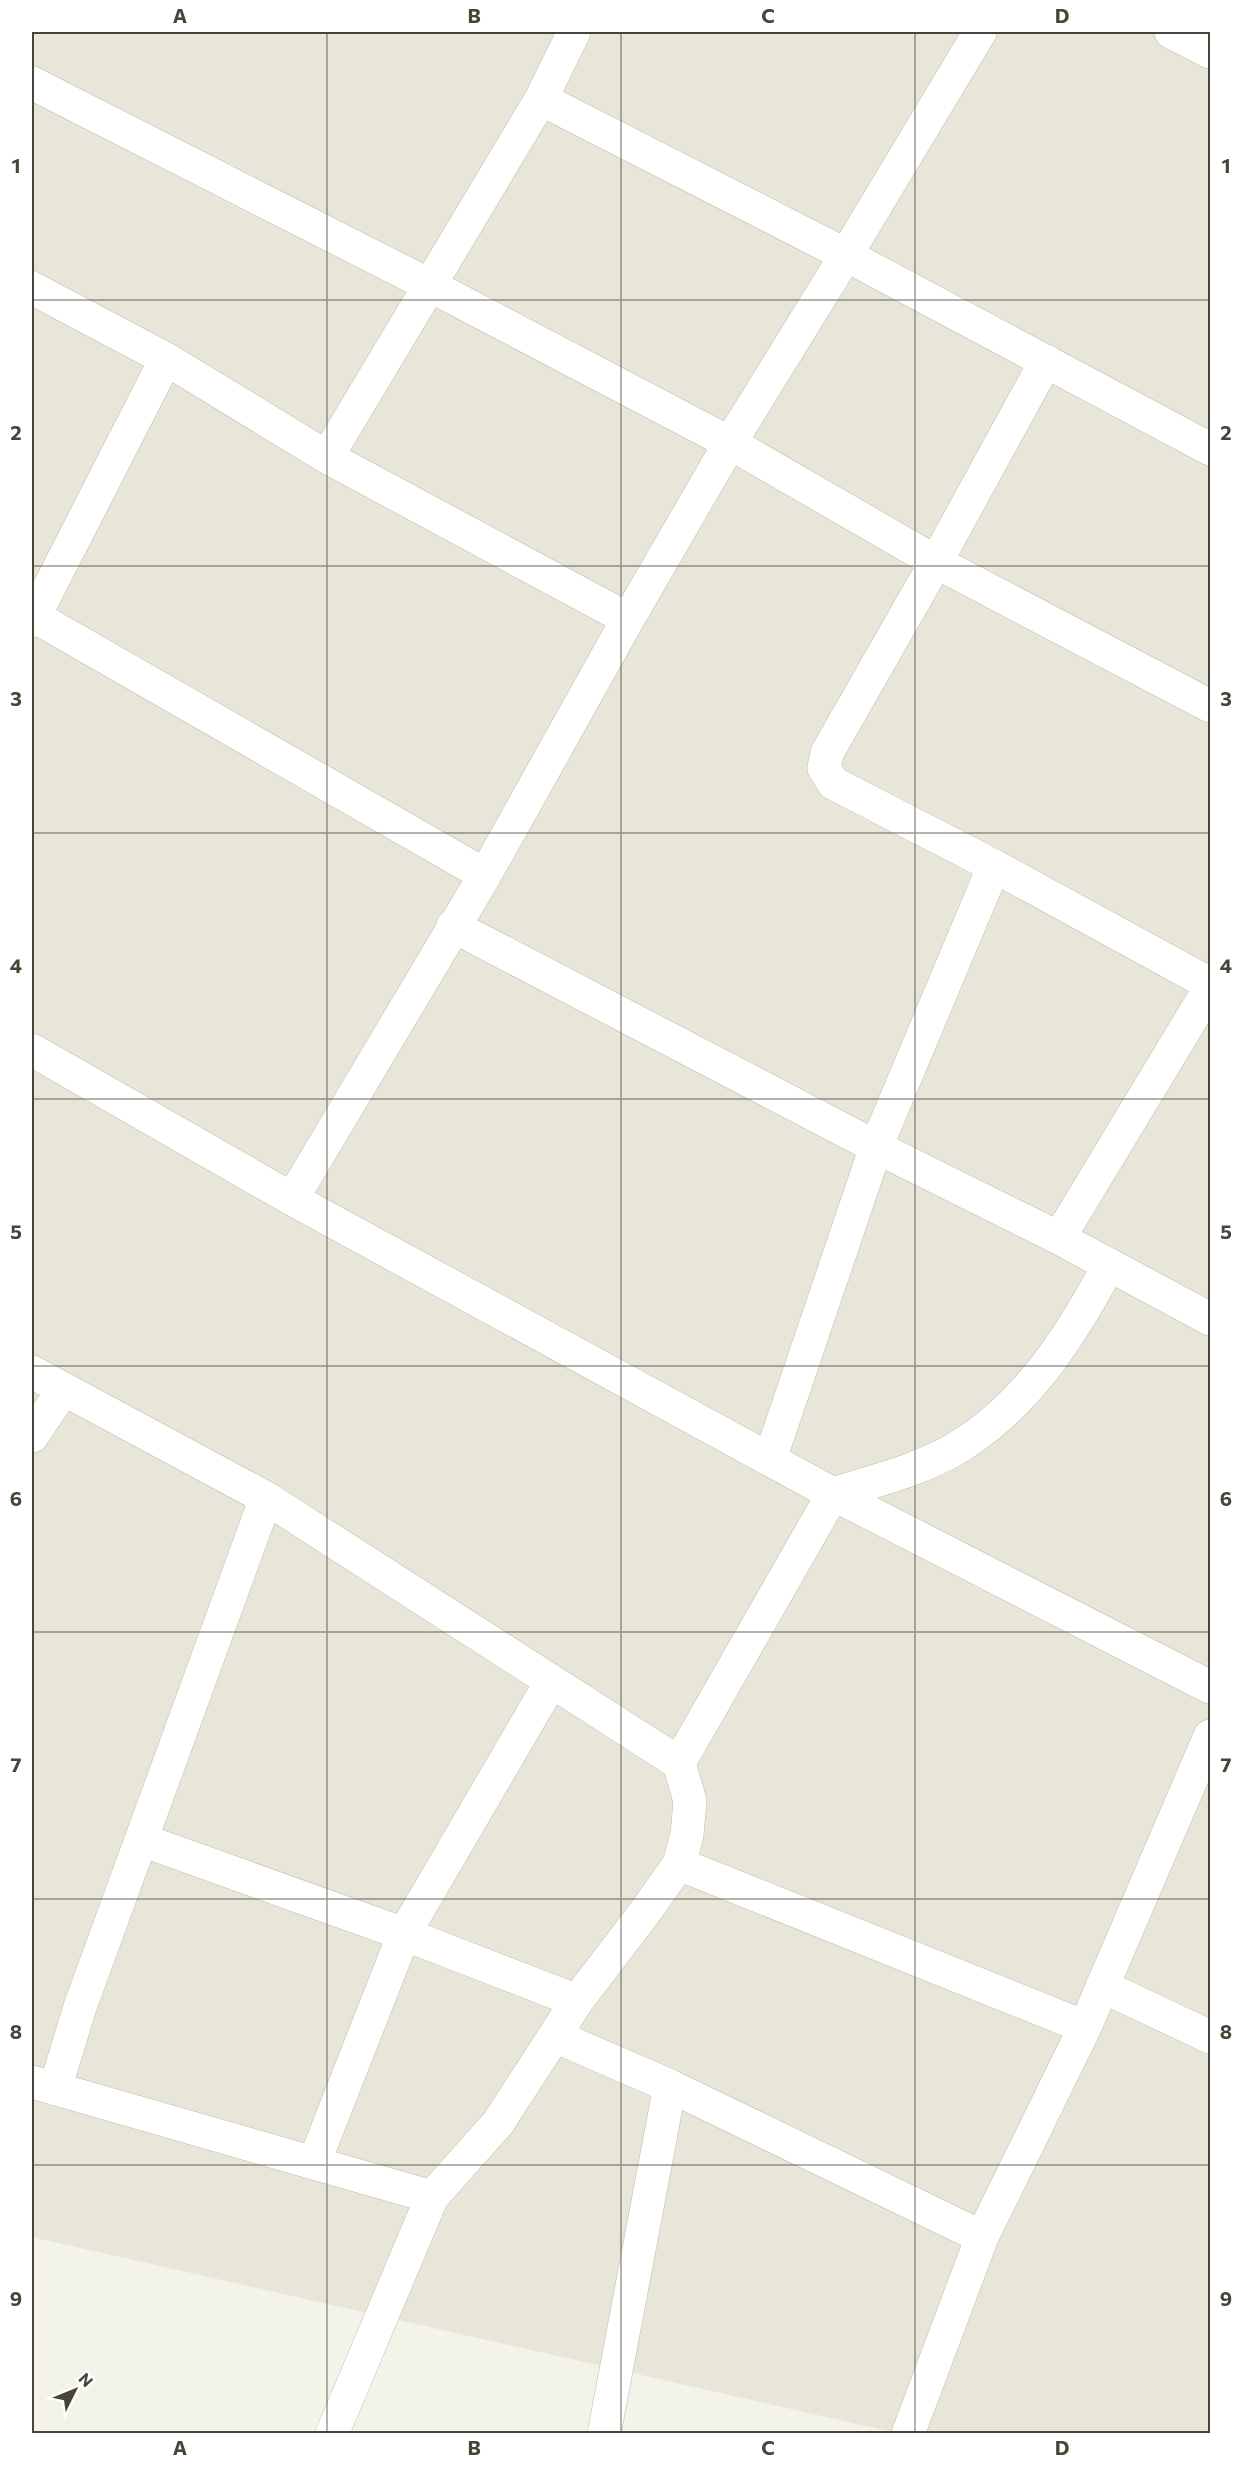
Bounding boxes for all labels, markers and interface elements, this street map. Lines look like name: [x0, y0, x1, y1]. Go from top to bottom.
text: A: [173, 3, 187, 27]
text: B: [467, 3, 481, 27]
text: C: [761, 3, 775, 27]
text: D: [1055, 3, 1069, 27]
text: 1: [11, 153, 21, 177]
text: 1: [1221, 153, 1231, 177]
text: 2: [10, 420, 22, 444]
text: 2: [1220, 420, 1232, 444]
text: 3: [10, 686, 22, 710]
text: 3: [1220, 686, 1232, 710]
text: 4: [10, 953, 22, 977]
text: 4: [1220, 953, 1232, 977]
text: 5: [10, 1219, 22, 1243]
text: 5: [1220, 1219, 1232, 1243]
text: 6: [10, 1486, 22, 1510]
text: 6: [1220, 1486, 1232, 1510]
text: 7: [11, 1752, 22, 1776]
text: 7: [1221, 1752, 1232, 1776]
text: 8: [10, 2019, 22, 2043]
text: 8: [1220, 2019, 1232, 2043]
text: 9: [10, 2286, 22, 2310]
text: 9: [1220, 2286, 1232, 2310]
north arrow: [45, 2360, 105, 2420]
text: N: [75, 2369, 97, 2390]
text: A: [173, 2435, 187, 2459]
text: B: [467, 2435, 481, 2459]
text: C: [761, 2435, 775, 2459]
text: D: [1055, 2435, 1069, 2459]

